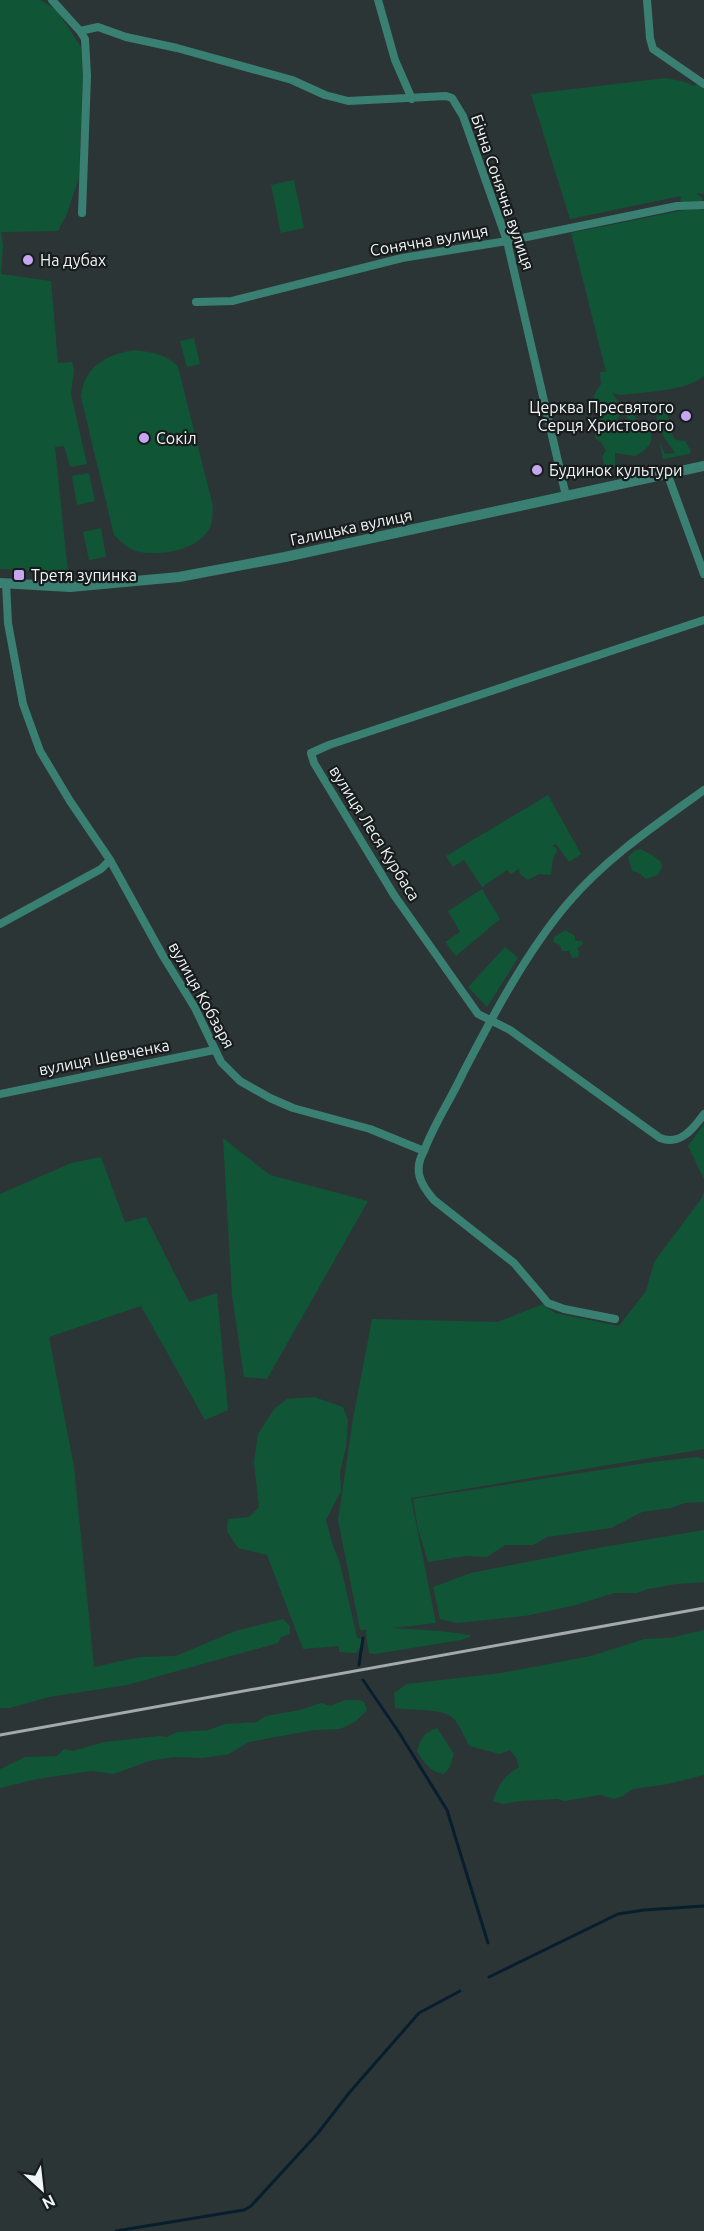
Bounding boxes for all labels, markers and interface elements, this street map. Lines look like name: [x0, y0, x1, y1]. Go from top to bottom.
street label: Бічна Сонячна вулиця: [468, 112, 538, 272]
street label: Сонячна вулиця: [368, 221, 490, 259]
place label: На дубах: [40, 251, 106, 269]
marker: На дубах: [21, 253, 35, 267]
place label: Церква Пресвятого Серця Христового: [529, 398, 674, 434]
marker: Церква Пресвятого Серця Христового: [679, 409, 693, 423]
place label: Сокіл: [156, 429, 197, 447]
marker: Сокіл: [137, 431, 151, 445]
place label: Будинок культури: [549, 461, 683, 479]
marker: Будинок культури: [530, 463, 544, 477]
street label: Галицька вулиця: [288, 505, 414, 549]
place label: Третя зупинка: [31, 566, 137, 584]
marker: Третя зупинка: [12, 568, 26, 582]
street label: вулиця Леся Курбаса: [326, 762, 424, 904]
street label: вулиця Кобзаря: [165, 939, 239, 1051]
street label: вулиця Шевченка: [37, 1035, 171, 1079]
north arrow: [12, 2159, 72, 2219]
text: N: [39, 2192, 58, 2213]

